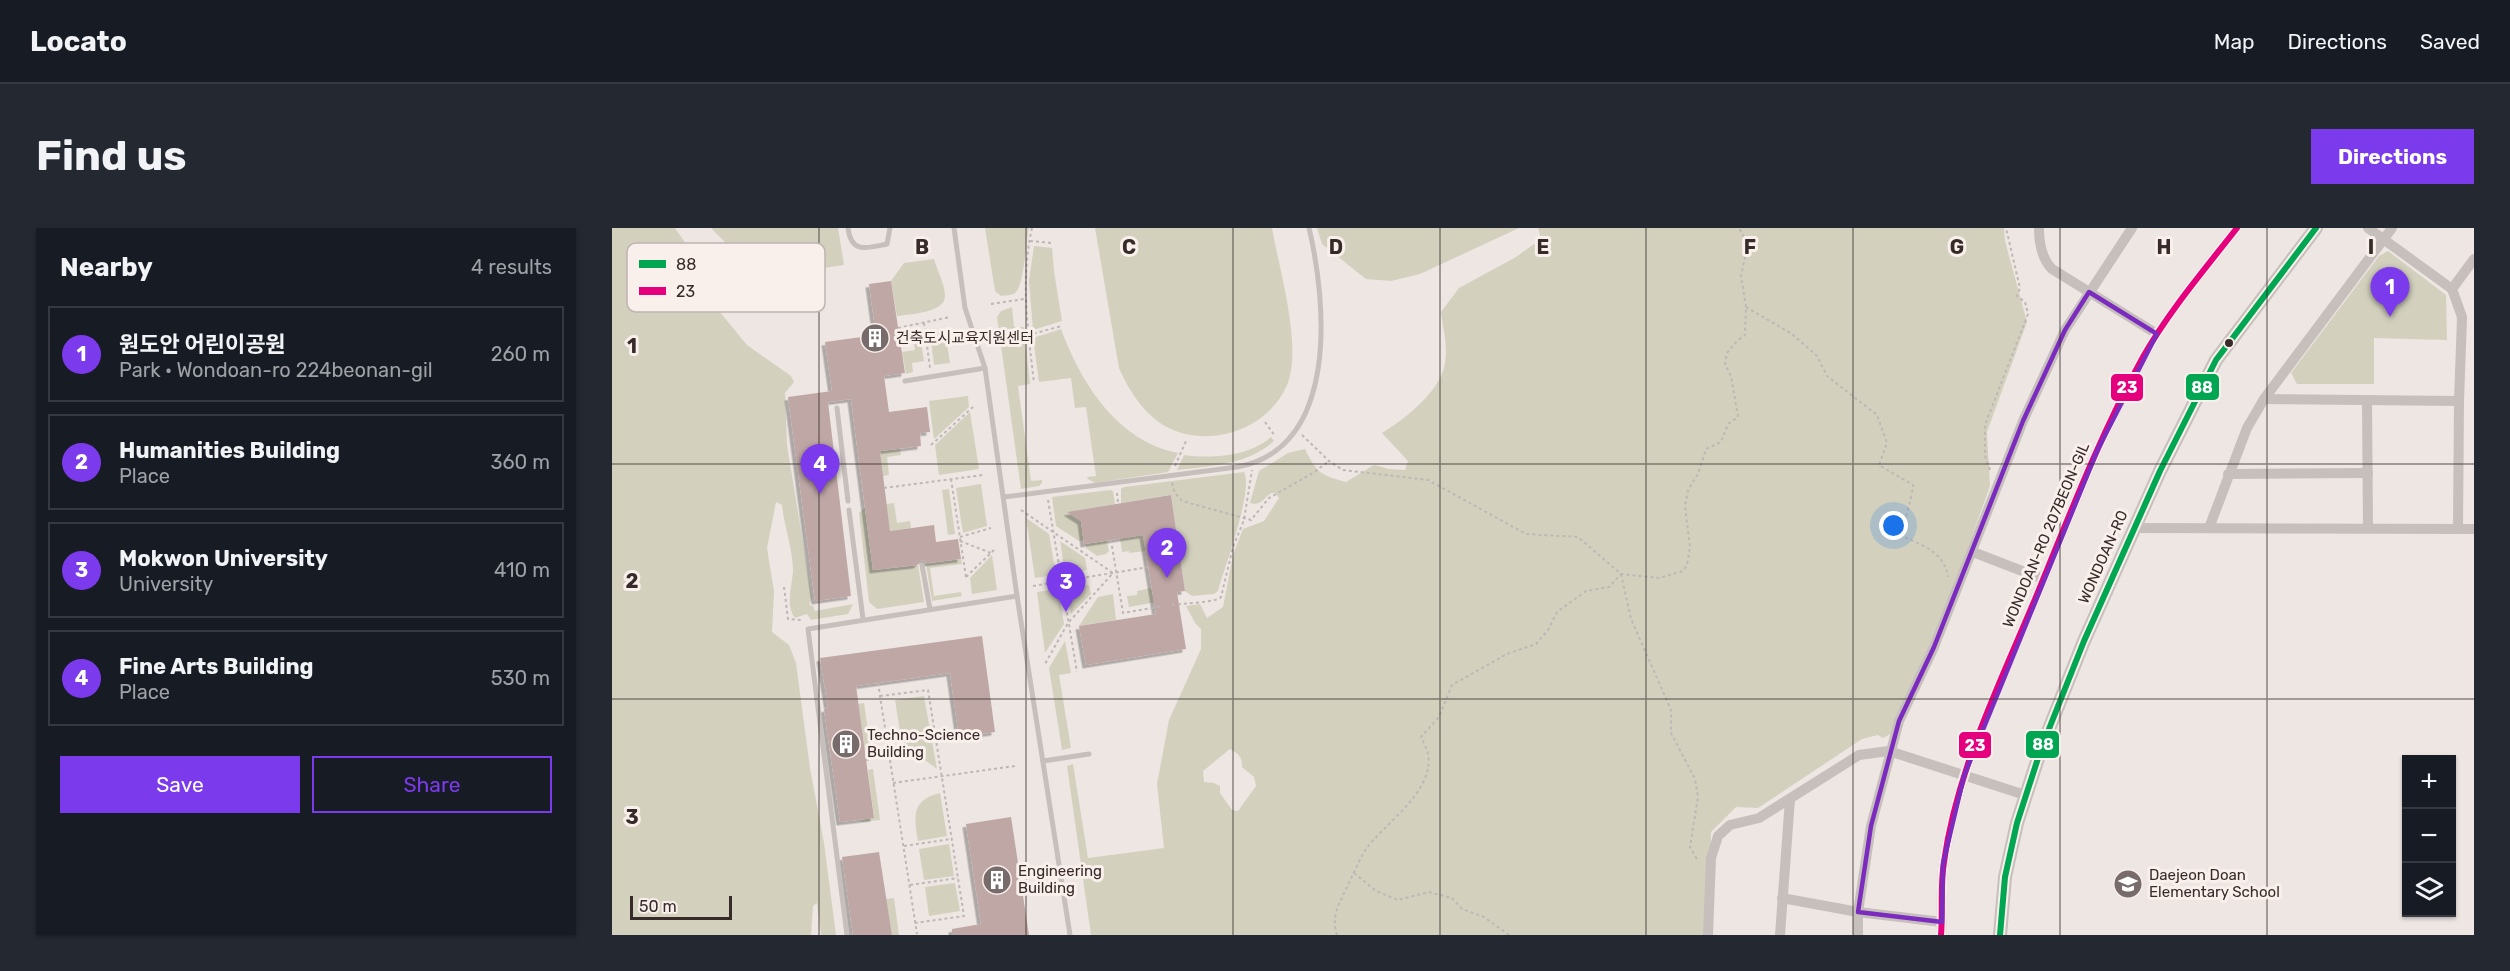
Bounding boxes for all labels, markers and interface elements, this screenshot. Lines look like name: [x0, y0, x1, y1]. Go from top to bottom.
text: Locato: [30, 25, 127, 58]
text: Map: [2214, 29, 2255, 54]
text: Directions: [2288, 29, 2387, 54]
text: Saved: [2420, 29, 2480, 54]
button: Directions: [2311, 129, 2474, 184]
text: Find us: [36, 131, 187, 181]
text: B: [915, 235, 929, 259]
text: C: [1122, 235, 1136, 259]
text: D: [1329, 235, 1343, 259]
text: E: [1537, 235, 1549, 259]
text: F: [1744, 235, 1756, 259]
text: G: [1950, 235, 1964, 259]
text: H: [2157, 235, 2171, 259]
text: I: [2368, 235, 2374, 259]
legend: [627, 243, 825, 312]
text: Nearby: [60, 252, 153, 283]
text: 4 results: [471, 255, 552, 279]
text: 88: [676, 255, 696, 274]
pin: 1: [2370, 268, 2410, 317]
text: 23: [676, 282, 695, 301]
building icon: 건축도시교육지원센터: [859, 322, 891, 354]
place label: 건축도시교육지원센터: [896, 329, 1034, 347]
text: 원도안 어린이공원: [119, 331, 286, 358]
text: 1: [627, 334, 637, 358]
unlabelled marker: [2223, 337, 2235, 349]
text: 1: [77, 342, 86, 366]
text: 260 m: [491, 342, 550, 366]
text: Park · Wondoan-ro 224beonan-gil: [119, 358, 433, 382]
line badge: 23: [2110, 373, 2144, 402]
line badge: 88: [2185, 373, 2220, 401]
text: 23: [2117, 378, 2137, 397]
text: 88: [2191, 378, 2213, 397]
text: Humanities Building: [119, 437, 340, 464]
street label: WONDOAN-RO 207BEON-GIL: [1999, 439, 2093, 630]
pin: 4: [800, 444, 840, 494]
text: 2: [75, 450, 88, 474]
text: 360 m: [491, 450, 550, 474]
text: Place: [119, 464, 170, 488]
street label: WONDOAN-RO: [2074, 508, 2132, 606]
your location: [1879, 511, 1908, 540]
pin: 2: [1148, 528, 1186, 578]
text: Mokwon University: [119, 545, 328, 572]
text: 3: [75, 558, 88, 582]
text: 410 m: [494, 558, 550, 582]
pin: 3: [1046, 562, 1086, 612]
text: 2: [626, 569, 639, 593]
text: University: [119, 572, 213, 596]
text: Fine Arts Building: [119, 653, 314, 680]
text: 4: [75, 666, 88, 690]
text: 530 m: [491, 666, 550, 690]
text: Place: [119, 680, 170, 704]
place label: Techno-Science Building: [867, 726, 980, 761]
building icon: Techno-Science Building: [830, 728, 862, 760]
line badge: 88: [2025, 730, 2060, 759]
line badge: 23: [1958, 731, 1992, 759]
text: 88: [2032, 735, 2054, 754]
text: 23: [1965, 736, 1985, 755]
map controls: [2402, 755, 2456, 917]
button: +: [2402, 755, 2456, 809]
button: Save: [60, 756, 300, 813]
button: Share: [312, 756, 552, 813]
text: 3: [625, 805, 639, 829]
button: −: [2402, 809, 2456, 863]
place label: Engineering Building: [1018, 862, 1102, 897]
button: layers: [2402, 863, 2456, 917]
building icon: Engineering Building: [981, 864, 1013, 896]
place label: Daejeon Doan Elementary School: [2149, 866, 2280, 901]
school or university icon: Daejeon Doan Elementary School: [2112, 868, 2144, 900]
scale bar: [630, 893, 732, 920]
text: 50 m: [639, 897, 677, 916]

